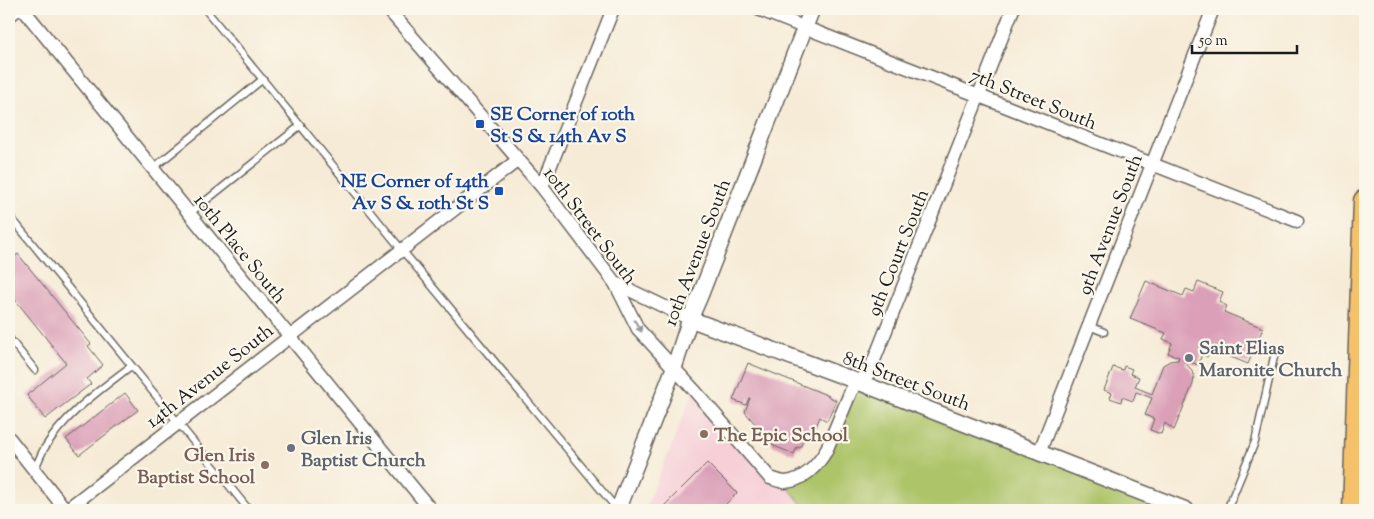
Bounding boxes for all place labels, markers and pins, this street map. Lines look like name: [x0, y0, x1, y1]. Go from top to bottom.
place label: SE Corner of 10th St S & 14th Av S: [490, 102, 636, 151]
marker: SE Corner of 10th St S & 14th Av S: [474, 118, 486, 130]
place label: NE Corner of 14th Av S & 10th St S: [340, 169, 490, 218]
marker: NE Corner of 14th Av S & 10th St S: [493, 185, 505, 197]
place label: Saint Elias Maronite Church: [1199, 336, 1343, 385]
marker: Saint Elias Maronite Church: [1183, 352, 1195, 364]
place label: The Epic School: [714, 423, 849, 450]
place label: Glen Iris Baptist Church: [301, 426, 427, 475]
marker: The Epic School: [698, 428, 710, 440]
marker: Glen Iris Baptist Church: [285, 442, 297, 454]
place label: Glen Iris Baptist School: [137, 443, 256, 492]
marker: Glen Iris Baptist School: [259, 459, 271, 471]

